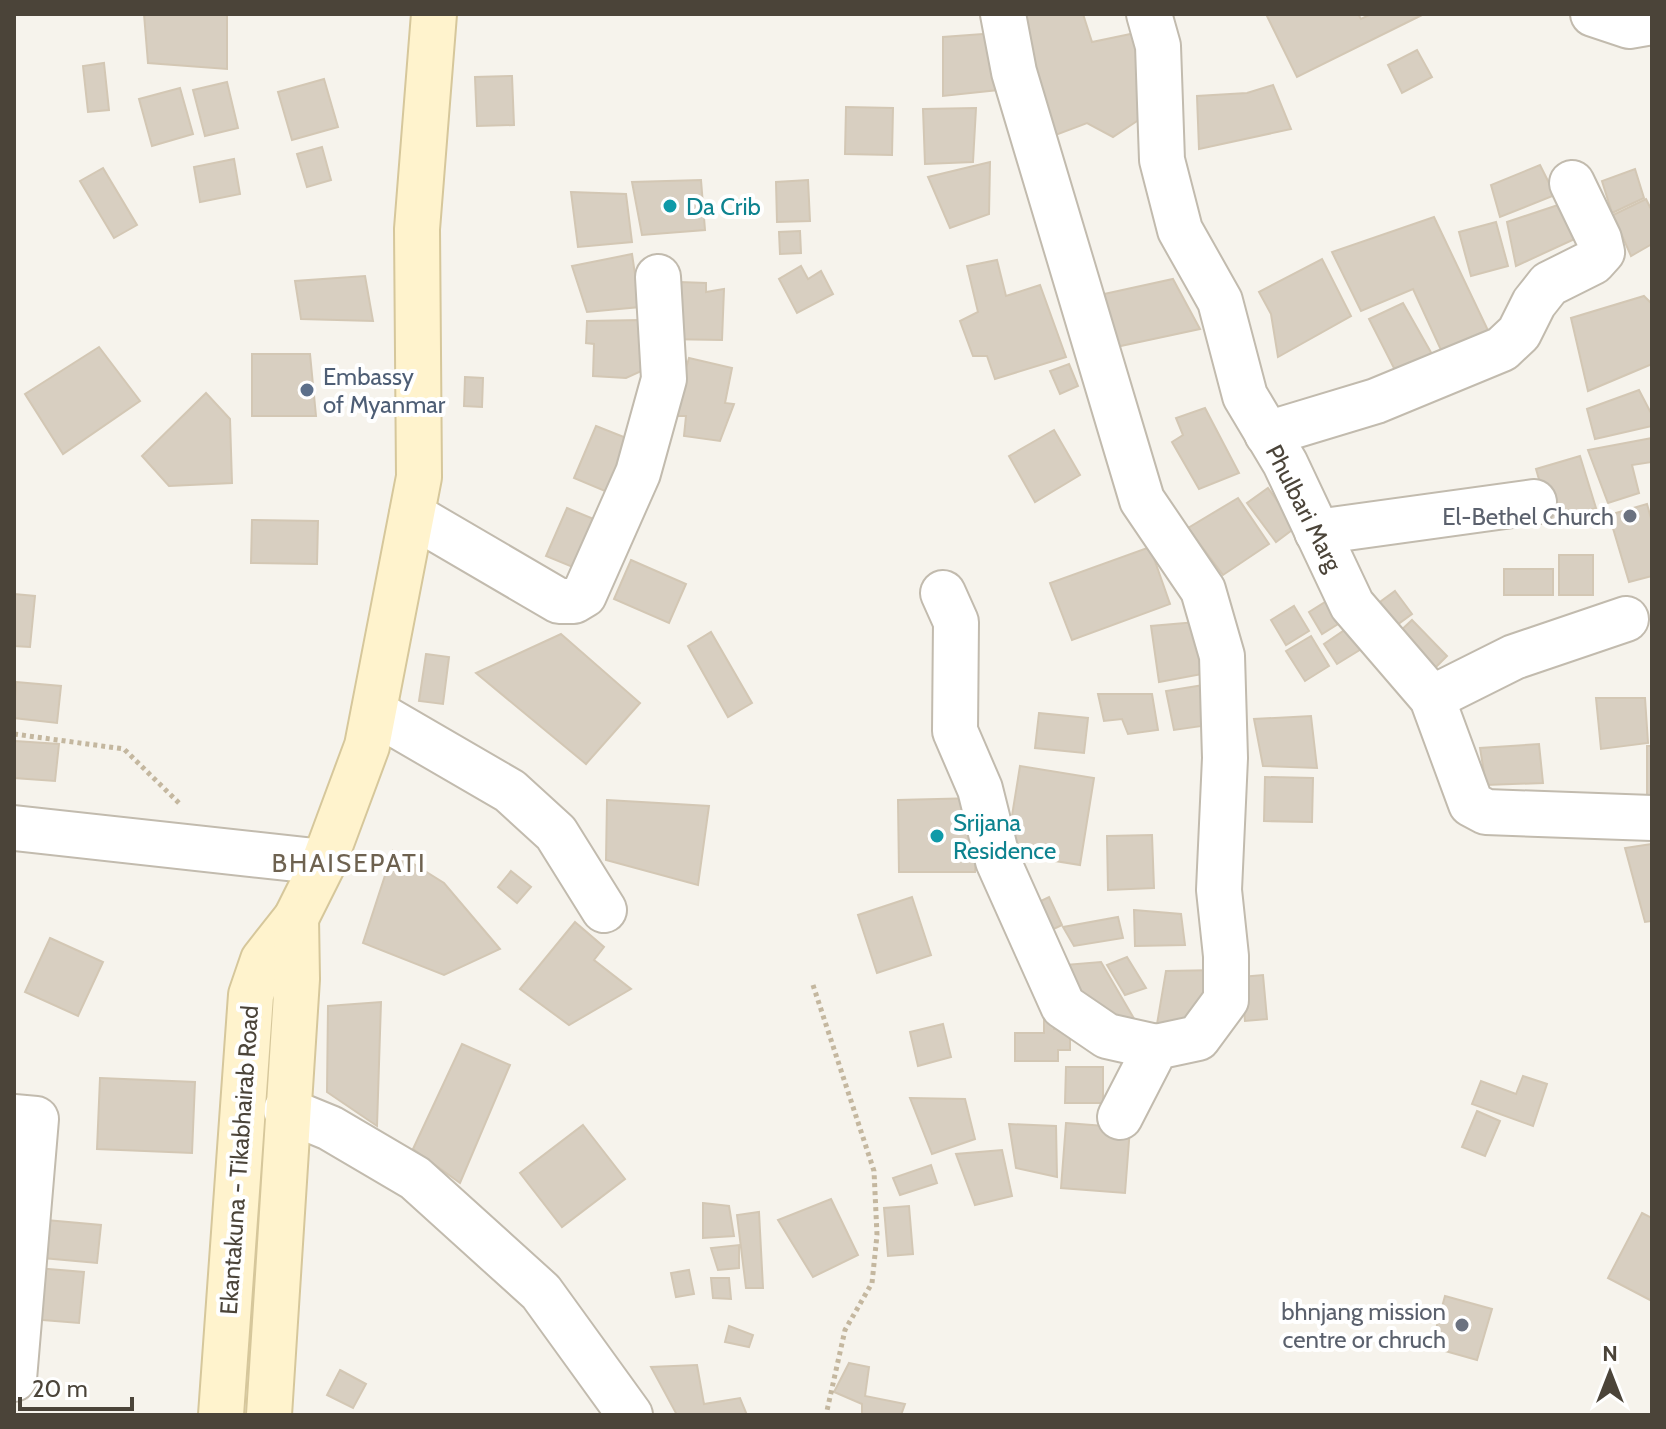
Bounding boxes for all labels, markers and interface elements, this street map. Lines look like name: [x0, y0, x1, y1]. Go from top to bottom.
place label: Da Crib: [686, 192, 761, 221]
marker: Da Crib: [661, 197, 679, 215]
place label: Embassy of Myanmar: [323, 362, 446, 419]
marker: Embassy of Myanmar: [298, 381, 316, 399]
street label: Phulbari Marg: [1260, 440, 1349, 577]
place label: El-Bethel Church: [1442, 502, 1614, 531]
marker: El-Bethel Church: [1621, 507, 1639, 525]
place label: Srijana Residence: [953, 808, 1056, 865]
marker: Srijana Residence: [928, 827, 946, 845]
district label: BHAISEPATI: [271, 847, 427, 879]
street label: Ekantakuna - Tikabhairab Road: [214, 1004, 264, 1316]
place label: bhnjang mission centre or chruch: [1281, 1297, 1446, 1354]
marker: bhnjang mission centre or chruch: [1453, 1316, 1471, 1334]
north arrow: [1570, 1333, 1650, 1413]
text: N: [1602, 1340, 1618, 1367]
scale bar: [20, 1361, 132, 1411]
text: 20 m: [32, 1374, 88, 1403]

